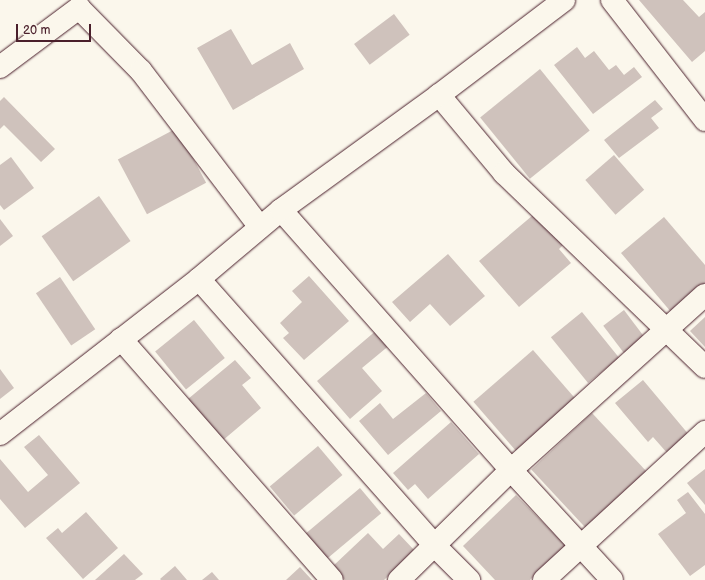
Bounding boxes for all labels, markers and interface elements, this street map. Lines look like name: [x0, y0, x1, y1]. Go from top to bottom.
scale bar: [18, 16, 93, 42]
text: 20 m: [23, 23, 50, 38]

